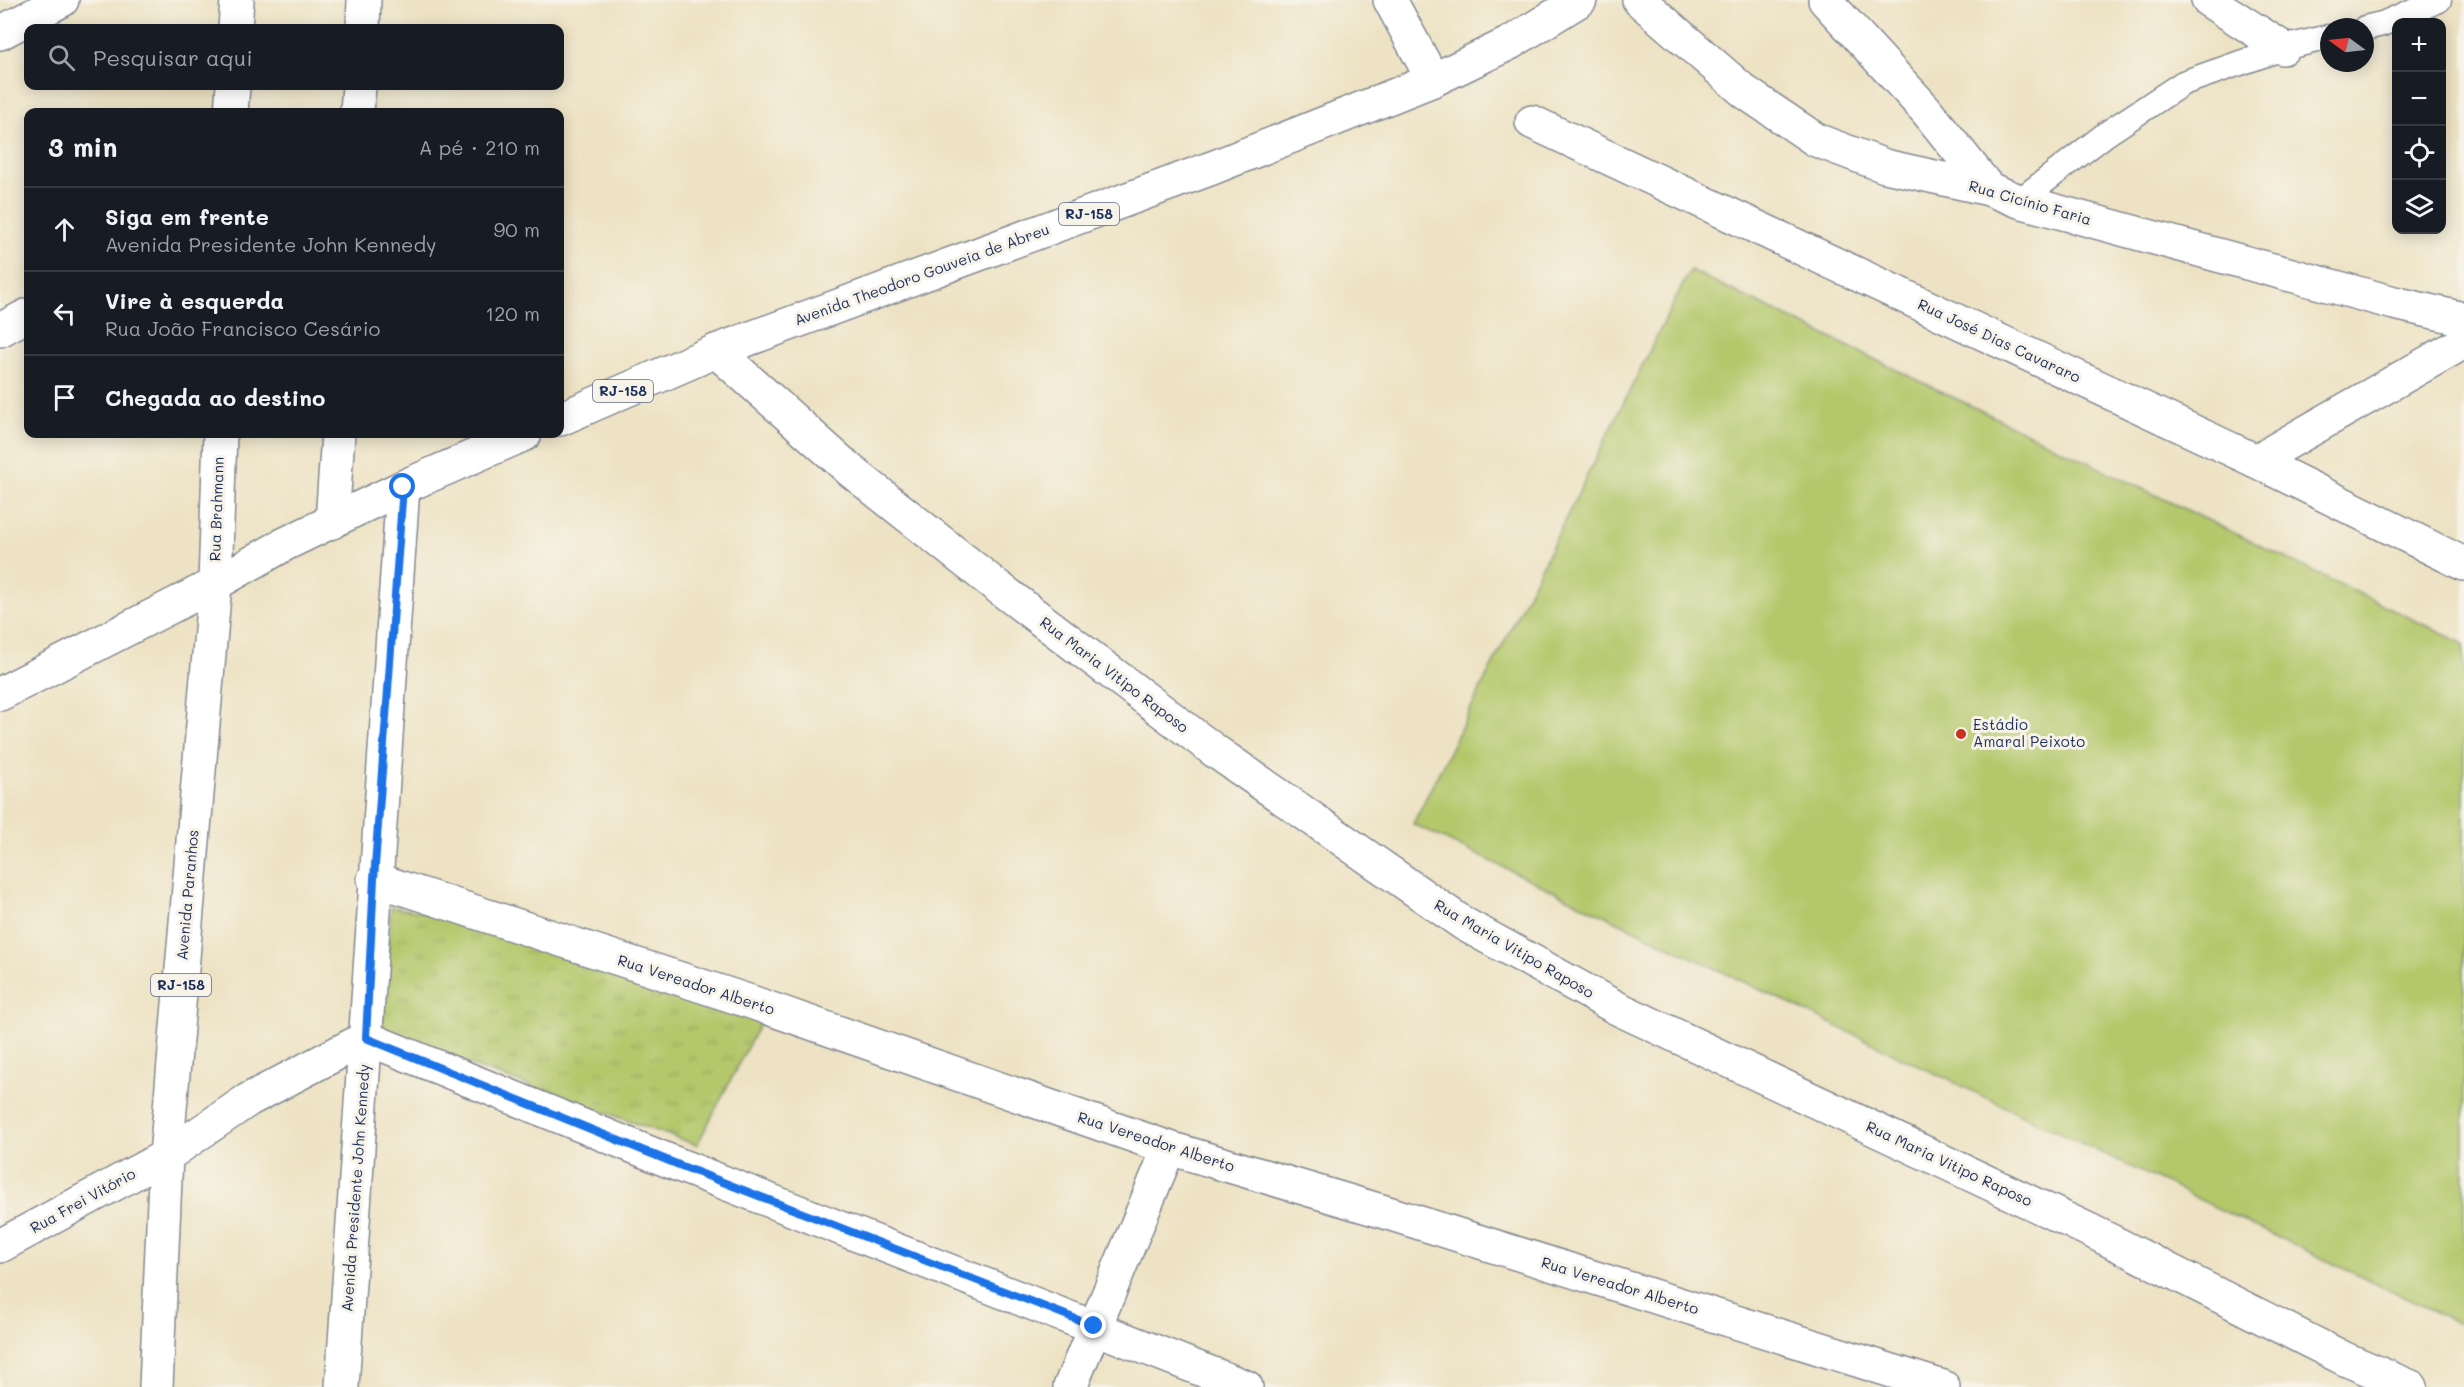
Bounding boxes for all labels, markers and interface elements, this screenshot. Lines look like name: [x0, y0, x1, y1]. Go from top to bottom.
north arrow: [2320, 18, 2374, 72]
map controls: [2392, 18, 2446, 234]
button: +: [2392, 18, 2446, 72]
search box: [24, 24, 564, 90]
icon: search: [45, 41, 78, 74]
text: Pesquisar aqui: [93, 43, 253, 72]
button: −: [2392, 72, 2446, 126]
button: locate: [2392, 126, 2446, 180]
text: 3 min: [48, 130, 117, 164]
text: A pé · 210 m: [419, 134, 540, 160]
street label: Rua Cicínio Faria: [1967, 175, 2094, 229]
button: layers: [2392, 180, 2446, 234]
text: Siga em frente: [105, 202, 269, 231]
road number: RJ-158: [1059, 203, 1119, 225]
icon: ahead: [48, 213, 81, 246]
text: 90 m: [494, 216, 540, 242]
street label: Avenida Theodoro Gouveia de Abreu: [791, 218, 1052, 330]
text: Avenida Presidente John Kennedy: [105, 231, 437, 257]
text: Vire à esquerda: [105, 286, 284, 315]
street label: Rua José Dias Cavararo: [1915, 294, 2084, 387]
icon: left: [48, 297, 81, 330]
text: 120 m: [485, 300, 540, 326]
text: Rua João Francisco Cesário: [105, 315, 380, 341]
road number: RJ-158: [593, 380, 653, 402]
icon: arrive: [48, 381, 81, 414]
text: Chegada ao destino: [105, 383, 325, 412]
street label: Rua Brahmann: [204, 456, 228, 562]
route start: [389, 473, 415, 499]
street label: Rua Maria Vitipo Raposo: [1036, 612, 1193, 737]
place label: Estádio Amaral Peixoto: [1973, 714, 2085, 751]
marker: Estádio Amaral Peixoto: [1954, 727, 1968, 741]
street label: Avenida Paranhos: [171, 829, 203, 961]
street label: Rua Maria Vitipo Raposo: [1431, 894, 1598, 1002]
street label: Rua Vereador Alberto: [615, 949, 777, 1019]
road number: RJ-158: [151, 974, 211, 996]
street label: Avenida Presidente John Kennedy: [336, 1063, 374, 1313]
street label: Rua Vereador Alberto: [1075, 1106, 1237, 1176]
street label: Rua Maria Vitipo Raposo: [1863, 1116, 2036, 1210]
street label: Rua Frei Vitório: [26, 1163, 139, 1237]
street label: Rua Vereador Alberto: [1539, 1252, 1702, 1319]
route end: [1080, 1312, 1106, 1338]

